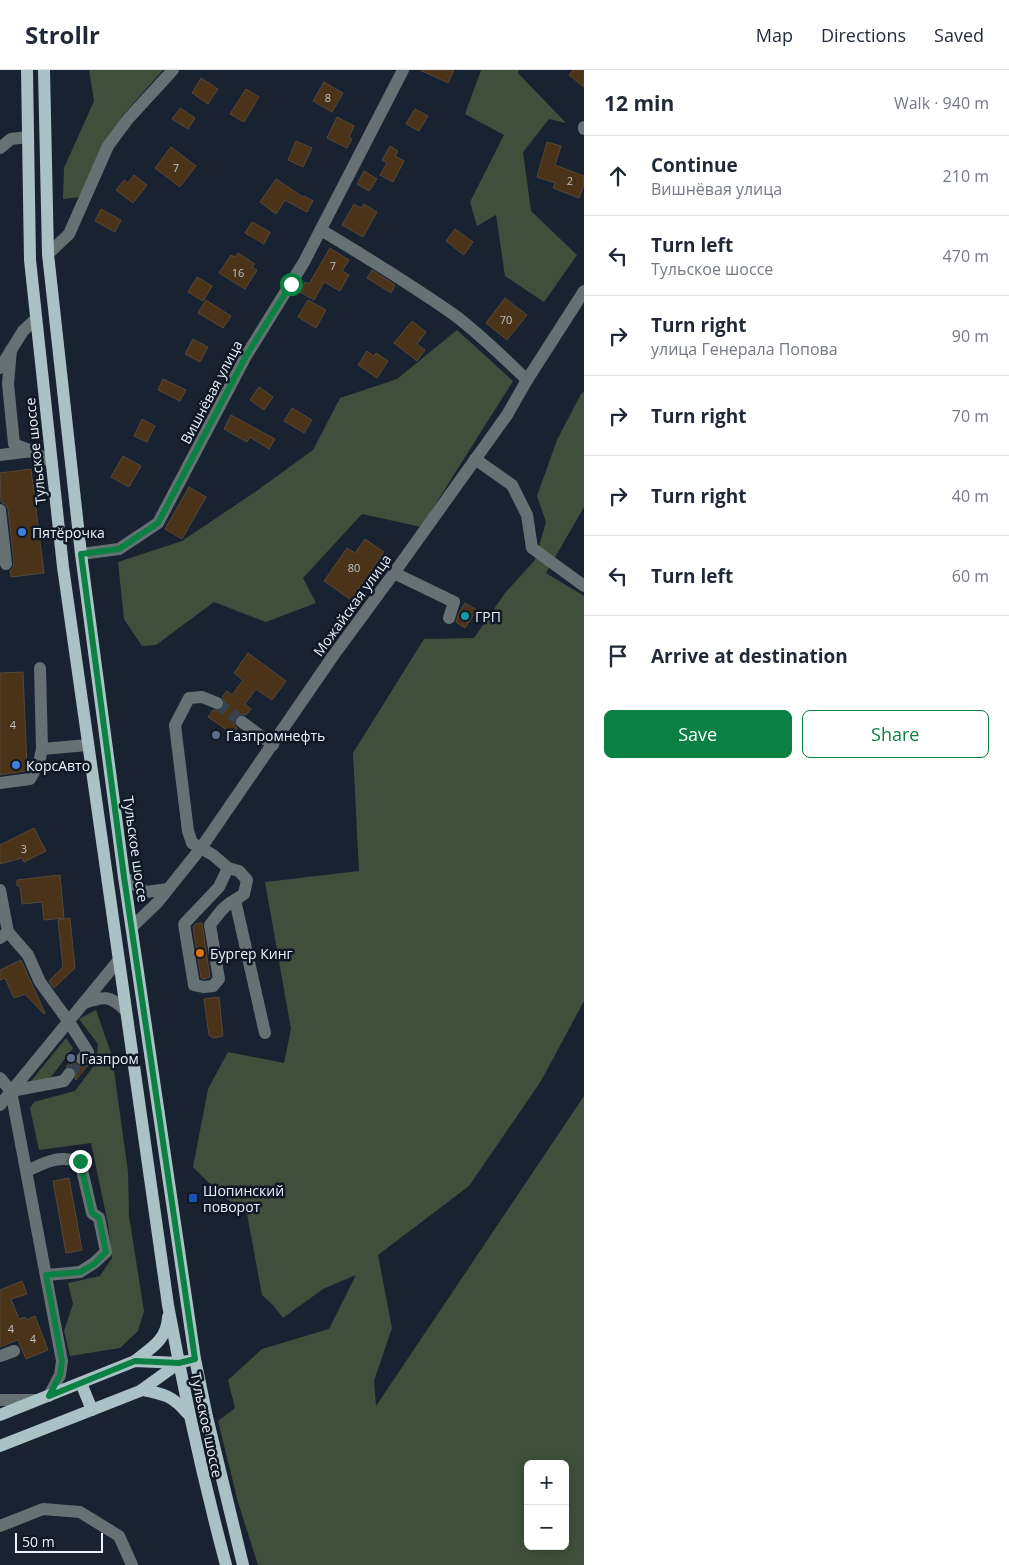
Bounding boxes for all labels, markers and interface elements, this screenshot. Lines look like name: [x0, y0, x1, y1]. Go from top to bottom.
text: Strollr: [25, 18, 100, 51]
text: Map: [756, 23, 793, 47]
text: Directions: [821, 23, 906, 47]
text: Saved: [934, 23, 984, 47]
text: 12 min: [604, 89, 674, 117]
house number: 8: [325, 90, 331, 105]
text: Walk · 940 m: [894, 92, 989, 114]
text: Continue: [651, 152, 738, 178]
house number: 7: [173, 160, 179, 175]
icon: ahead: [604, 162, 632, 190]
text: 210 m: [943, 165, 989, 187]
house number: 2: [567, 173, 573, 188]
text: Вишнёвая улица: [651, 178, 782, 200]
text: Turn left: [651, 232, 733, 258]
icon: left: [604, 242, 632, 270]
text: 470 m: [943, 245, 989, 267]
house number: 7: [330, 258, 336, 273]
text: Тульское шоссе: [651, 258, 773, 280]
house number: 16: [232, 265, 244, 280]
route start: [280, 273, 303, 296]
house number: 70: [500, 312, 512, 327]
text: Turn right: [651, 312, 746, 338]
icon: right: [604, 322, 632, 350]
text: 90 m: [952, 325, 989, 347]
street label: Вишнёвая улица: [176, 337, 246, 447]
text: улица Генерала Попова: [651, 338, 838, 360]
street label: Тульское шоссе: [20, 397, 50, 505]
icon: right: [604, 402, 632, 430]
text: Turn right: [651, 403, 746, 429]
text: 70 m: [952, 405, 989, 427]
icon: right: [604, 482, 632, 510]
text: Turn right: [651, 483, 746, 509]
text: 40 m: [952, 485, 989, 507]
place label: Пятёрочка: [32, 523, 105, 542]
marker: Пятёрочка: [16, 526, 28, 538]
street label: Можайская улица: [309, 550, 395, 660]
house number: 80: [348, 560, 360, 575]
icon: left: [604, 562, 632, 590]
text: Turn left: [651, 563, 733, 589]
text: 60 m: [952, 565, 989, 587]
place label: ГРП: [475, 607, 501, 626]
marker: ГРП: [459, 610, 471, 622]
icon: arrive: [604, 642, 632, 670]
text: Arrive at destination: [651, 643, 848, 669]
button: Save: [604, 710, 792, 758]
button: Share: [802, 710, 989, 758]
house number: 4: [10, 717, 17, 732]
place label: Газпромнефть: [226, 726, 325, 745]
marker: Газпромнефть: [210, 729, 222, 741]
place label: КорсАвто: [26, 756, 90, 775]
marker: КорсАвто: [10, 759, 22, 771]
street label: Тульское шоссе: [119, 795, 153, 903]
house number: 3: [21, 841, 27, 856]
place label: Бургер Кинг: [210, 944, 293, 963]
marker: Бургер Кинг: [194, 947, 206, 959]
place label: Газпром: [81, 1049, 139, 1068]
marker: Газпром: [65, 1052, 77, 1064]
route end: [69, 1150, 92, 1173]
place label: Шопинский поворот: [203, 1181, 284, 1216]
marker: Шопинский поворот: [187, 1192, 199, 1204]
house number: 4: [8, 1321, 15, 1336]
house number: 4: [30, 1331, 37, 1346]
street label: Тульское шоссе: [187, 1371, 227, 1479]
map controls: [524, 1460, 569, 1550]
button: +: [524, 1460, 569, 1505]
button: −: [524, 1505, 569, 1550]
scale bar: [15, 1530, 102, 1553]
text: 50 m: [22, 1532, 55, 1551]

